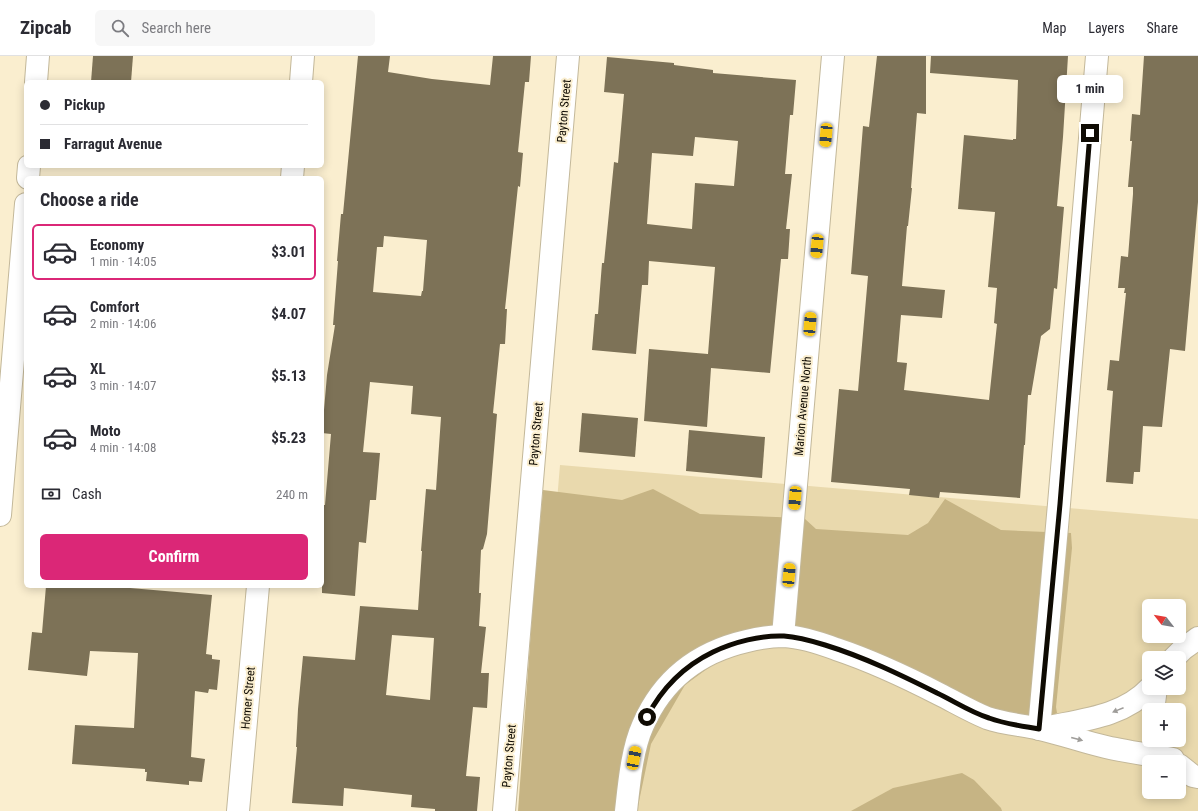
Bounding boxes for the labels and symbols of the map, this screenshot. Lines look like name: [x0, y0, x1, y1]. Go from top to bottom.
callout: 1 min: [1057, 75, 1123, 103]
street label: Payton Street: [554, 78, 574, 143]
car: [819, 123, 833, 147]
route end: [1081, 124, 1099, 142]
car: [810, 234, 824, 258]
car: [803, 312, 817, 336]
street label: Marion Avenue North: [792, 355, 814, 456]
street label: Payton Street: [526, 401, 546, 466]
car: [788, 486, 802, 510]
car: [782, 563, 796, 587]
north arrow: [1142, 599, 1186, 643]
street label: Homer Street: [238, 666, 258, 730]
one-way arrow: [1112, 706, 1124, 713]
route start: [638, 708, 656, 726]
street label: Payton Street: [499, 723, 519, 788]
one-way arrow: [1071, 736, 1083, 742]
car: [626, 745, 642, 771]

